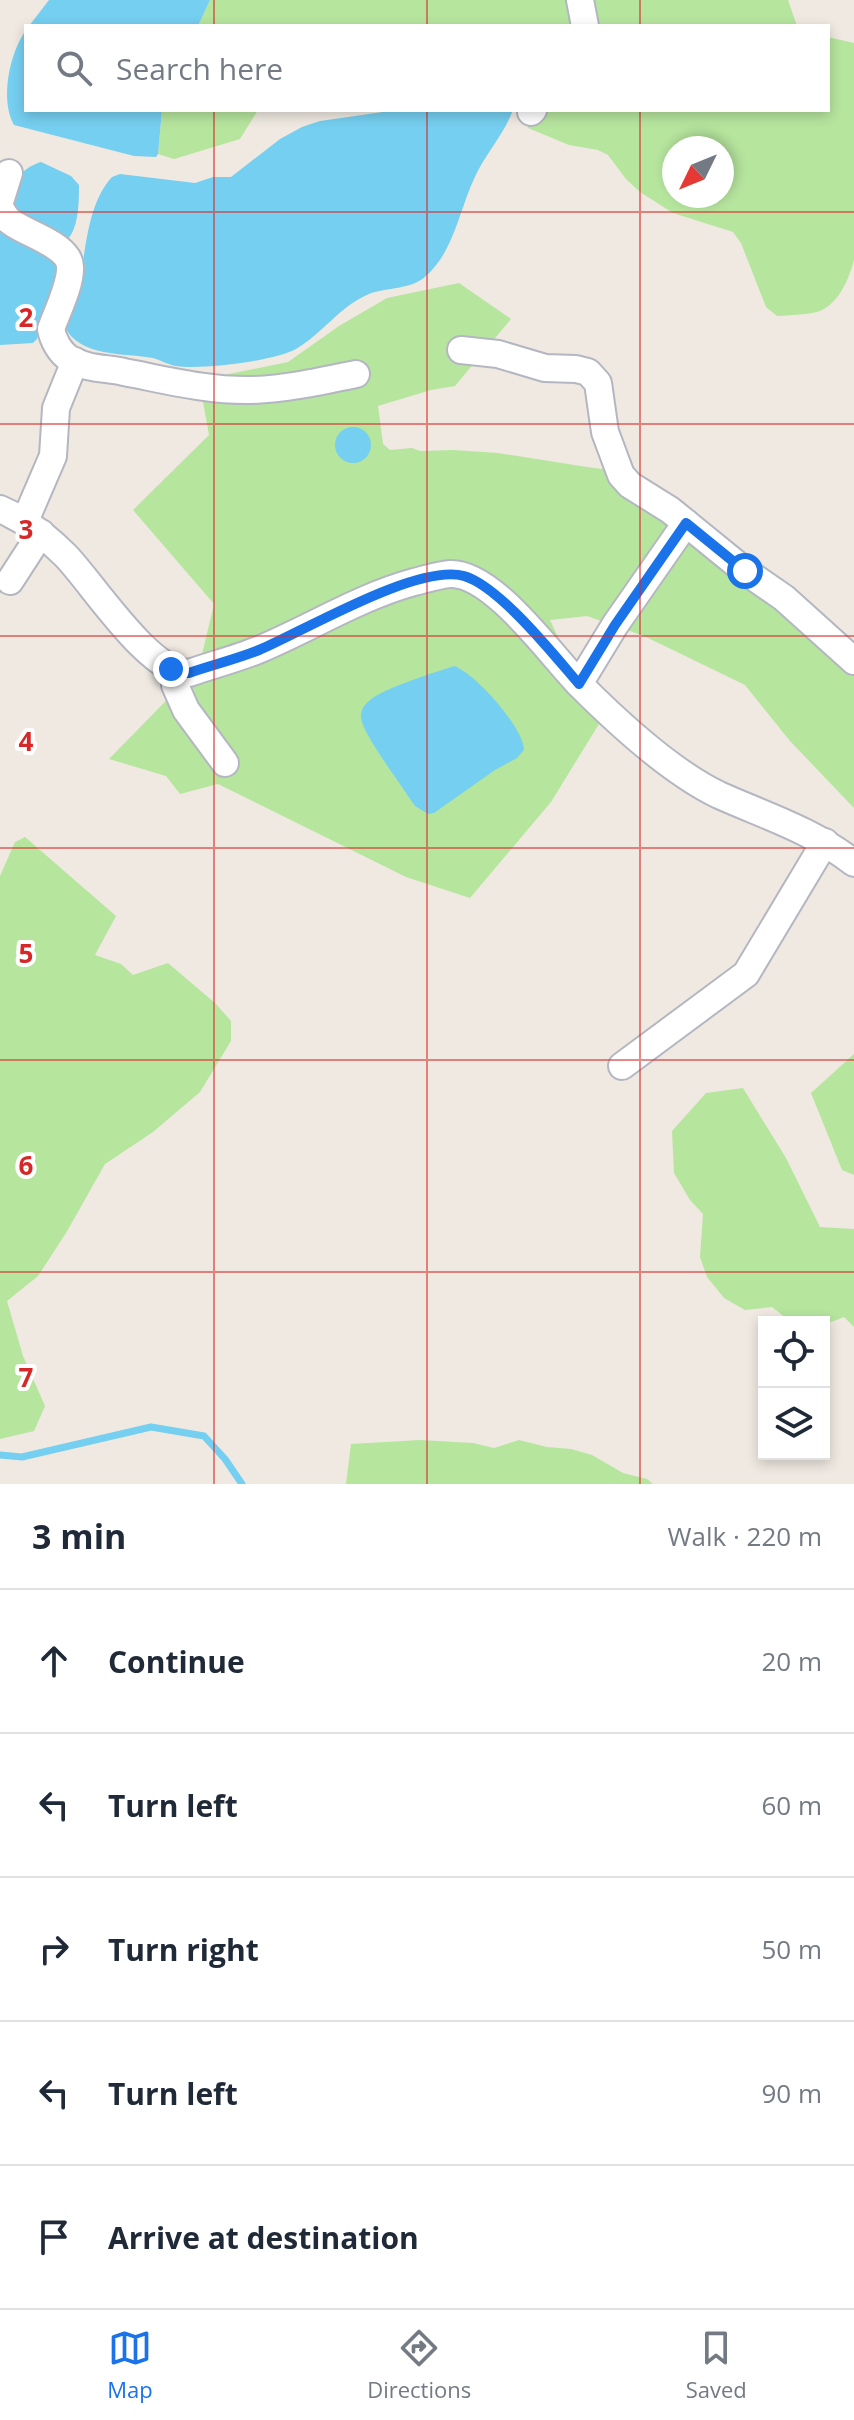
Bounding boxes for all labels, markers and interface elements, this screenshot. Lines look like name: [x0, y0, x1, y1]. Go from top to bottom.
search box: [24, 24, 830, 112]
icon: search: [52, 46, 96, 90]
text: Search here: [116, 48, 283, 89]
north arrow: [662, 136, 734, 208]
text: 2: [19, 299, 34, 335]
text: 3: [19, 511, 33, 547]
route start: [727, 553, 763, 589]
route end: [153, 651, 189, 687]
text: 4: [19, 723, 34, 759]
text: 5: [19, 935, 33, 971]
text: 6: [19, 1147, 34, 1183]
map controls: [758, 1316, 830, 1460]
button: locate: [758, 1316, 830, 1388]
text: 7: [19, 1359, 34, 1395]
button: layers: [758, 1388, 830, 1460]
text: 3 min: [32, 1513, 126, 1559]
text: Walk · 220 m: [668, 1518, 822, 1554]
icon: ahead: [32, 1639, 76, 1683]
text: Continue: [108, 1641, 245, 1682]
text: 20 m: [761, 1643, 822, 1679]
icon: left: [32, 1783, 76, 1827]
text: Turn left: [108, 1785, 238, 1826]
text: 60 m: [761, 1787, 822, 1823]
icon: right: [32, 1927, 76, 1971]
text: Turn right: [108, 1929, 259, 1970]
text: 50 m: [761, 1931, 822, 1967]
icon: left: [32, 2071, 76, 2115]
text: Turn left: [108, 2073, 238, 2114]
text: 90 m: [761, 2075, 822, 2111]
icon: arrive: [32, 2215, 76, 2259]
text: Arrive at destination: [108, 2217, 419, 2258]
tab: Map: [107, 2326, 153, 2404]
tab: Directions: [367, 2326, 471, 2404]
tab: Saved: [686, 2326, 747, 2404]

